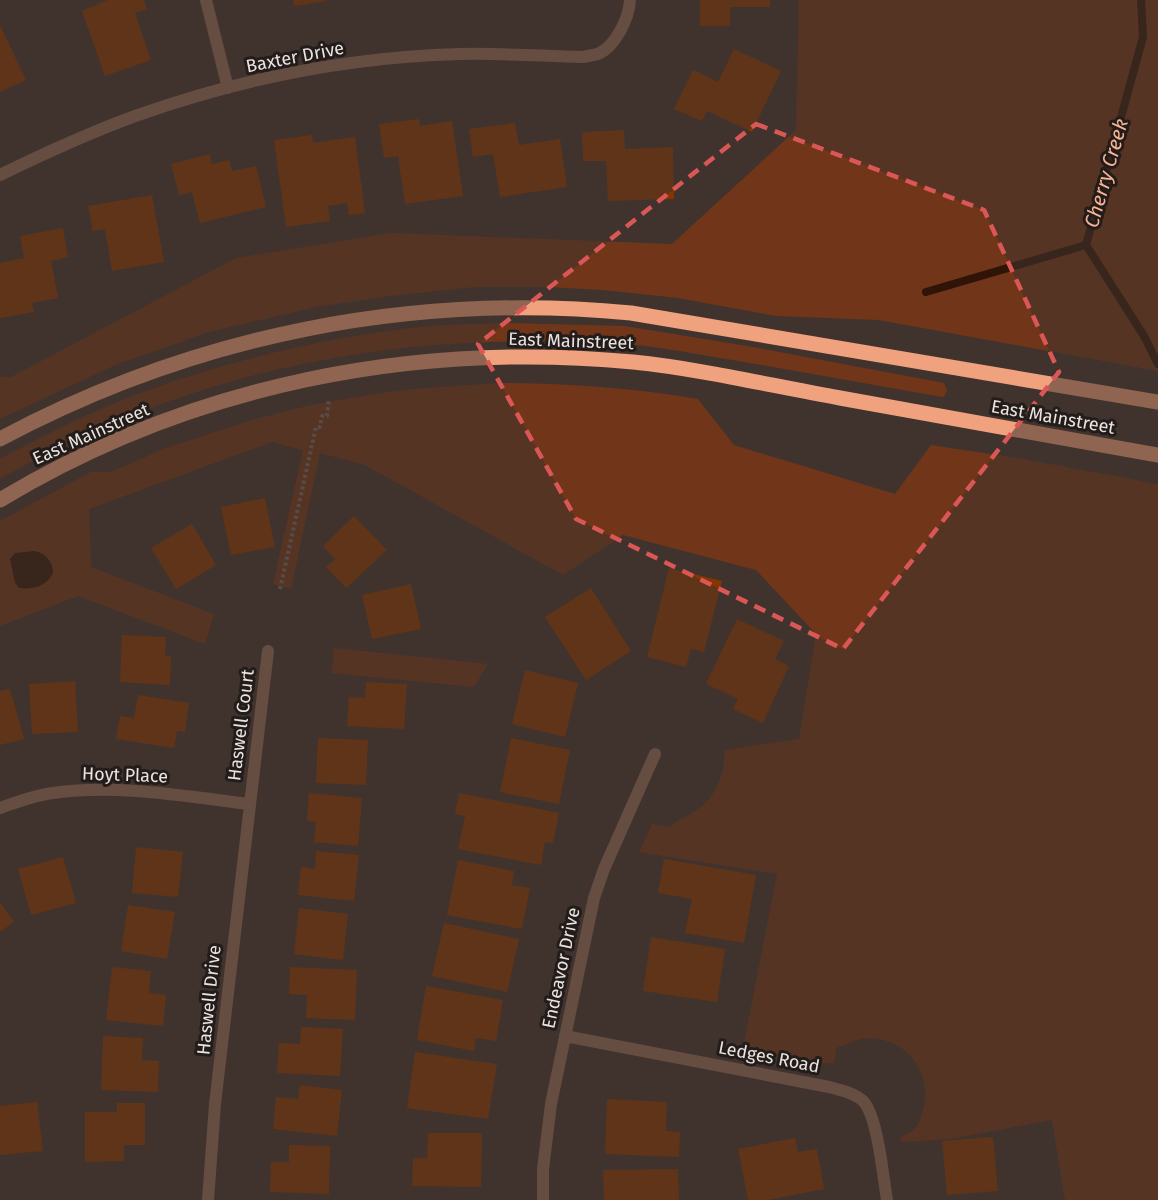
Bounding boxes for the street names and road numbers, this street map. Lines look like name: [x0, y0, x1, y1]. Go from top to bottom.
street label: Baxter Drive: [244, 37, 346, 77]
street label: East Mainstreet: [508, 328, 635, 354]
street label: East Mainstreet: [989, 395, 1117, 439]
street label: East Mainstreet: [29, 398, 153, 470]
street label: Haswell Court: [223, 667, 259, 782]
street label: Hoyt Place: [82, 763, 168, 787]
street label: Endeavor Drive: [537, 905, 585, 1031]
street label: Haswell Drive: [192, 944, 226, 1056]
street label: Ledges Road: [717, 1036, 821, 1078]

